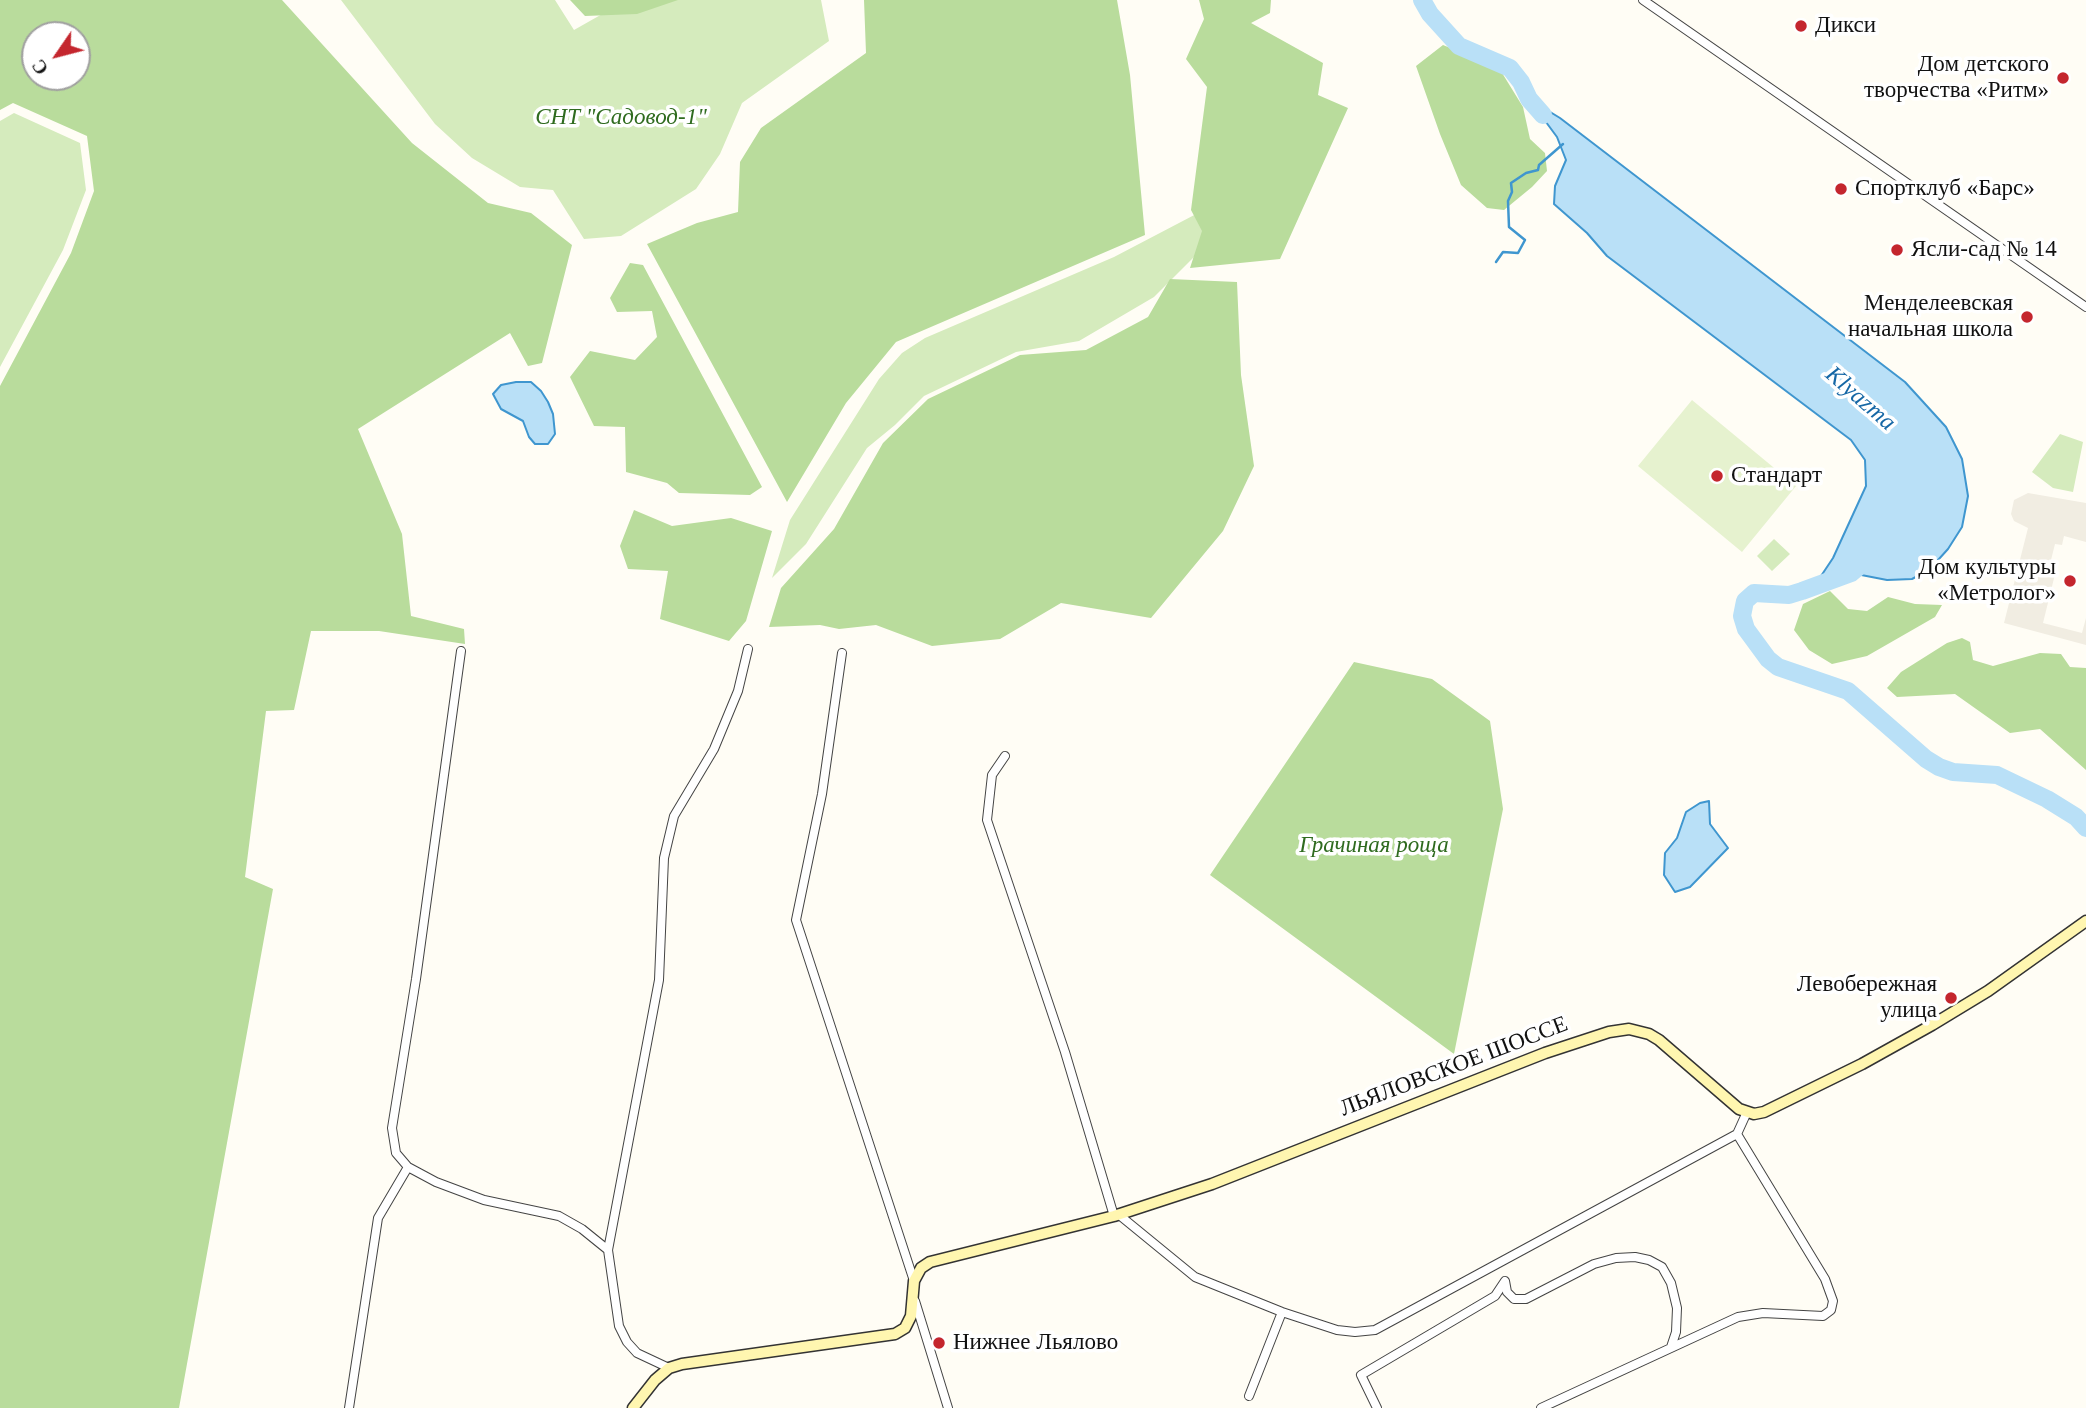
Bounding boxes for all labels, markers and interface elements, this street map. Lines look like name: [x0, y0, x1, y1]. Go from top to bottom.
place label: Дикси: [1815, 12, 1876, 40]
marker: Дикси: [1793, 18, 1809, 34]
north arrow: [21, 21, 91, 91]
place label: Дом детского творчества «Ритм»: [1864, 51, 2049, 105]
text: С: [27, 56, 53, 79]
marker: Дом детского творчества «Ритм»: [2055, 70, 2071, 86]
park label: СНТ "Садовод-1": [535, 104, 707, 132]
place label: Спортклуб «Барс»: [1855, 175, 2035, 203]
marker: Спортклуб «Барс»: [1833, 181, 1849, 197]
place label: Ясли-сад № 14: [1911, 236, 2057, 264]
marker: Ясли-сад № 14: [1889, 242, 1905, 258]
place label: Менделеевская начальная школа: [1848, 290, 2013, 344]
marker: Менделеевская начальная школа: [2019, 309, 2035, 325]
water label: Klyazma: [1819, 361, 1901, 437]
place label: Стандарт: [1731, 462, 1822, 490]
marker: Стандарт: [1709, 468, 1725, 484]
place label: Дом культуры «Метролог»: [1918, 554, 2056, 608]
marker: Дом культуры «Метролог»: [2062, 573, 2078, 589]
park label: Грачиная роща: [1299, 832, 1449, 860]
place label: Левобережная улица: [1797, 971, 1937, 1025]
marker: Левобережная улица: [1943, 990, 1959, 1006]
street label: ЛЬЯЛОВСКОЕ ШОССЕ: [1336, 1011, 1572, 1123]
place label: Нижнее Льялово: [953, 1329, 1118, 1357]
marker: Нижнее Льялово: [931, 1335, 947, 1351]

